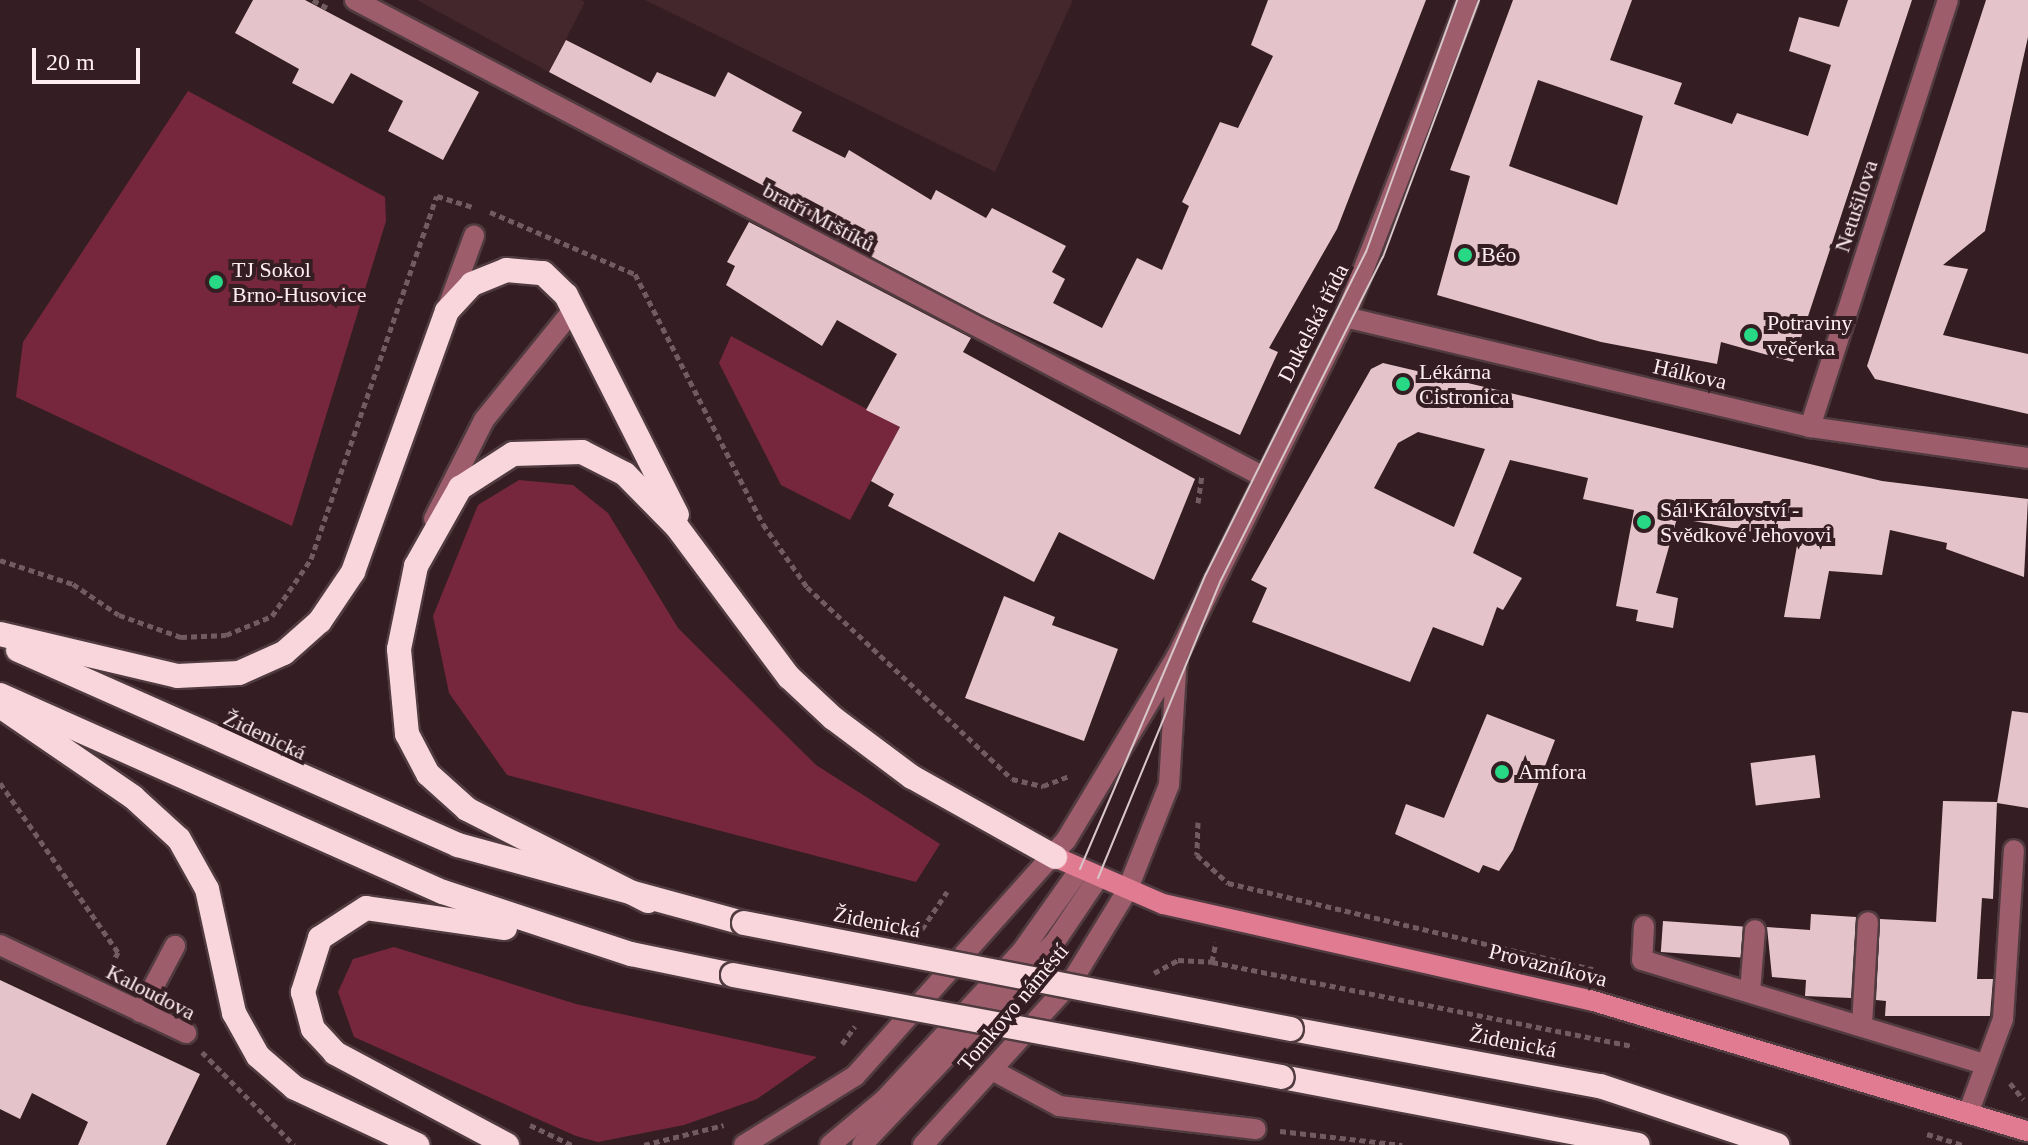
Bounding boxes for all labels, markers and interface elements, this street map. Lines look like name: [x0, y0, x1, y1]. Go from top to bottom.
scale bar: [36, 32, 144, 82]
text: 20 m: [46, 49, 95, 75]
street label: Netušilova: [1829, 157, 1883, 255]
street label: bratří Mrštíků: [759, 177, 879, 257]
place label: Béo: [1481, 242, 1516, 268]
marker: Béo: [1456, 246, 1474, 264]
place label: TJ Sokol Brno-Husovice: [232, 256, 366, 308]
street label: Dukelská třída: [1272, 260, 1354, 386]
marker: TJ Sokol Brno-Husovice: [207, 273, 225, 291]
place label: Potraviny večerka: [1767, 309, 1853, 360]
marker: Potraviny večerka: [1742, 326, 1760, 344]
street label: Hálkova: [1651, 353, 1729, 395]
place label: Lékárna Cistronica: [1419, 358, 1509, 410]
marker: Lékárna Cistronica: [1394, 375, 1412, 393]
place label: Sál Království - Svědkové Jehovovi: [1660, 496, 1832, 548]
marker: Sál Království - Svědkové Jehovovi: [1635, 513, 1653, 531]
street label: Židenická: [220, 704, 310, 766]
place label: Amfora: [1518, 759, 1586, 785]
marker: Amfora: [1493, 763, 1511, 781]
street label: Židenická: [831, 901, 923, 943]
street label: Tomkovo náměstí: [952, 938, 1074, 1076]
street label: Provazníkova: [1486, 938, 1610, 992]
street label: Kaloudova: [102, 958, 200, 1026]
street label: Židenická: [1467, 1021, 1559, 1063]

